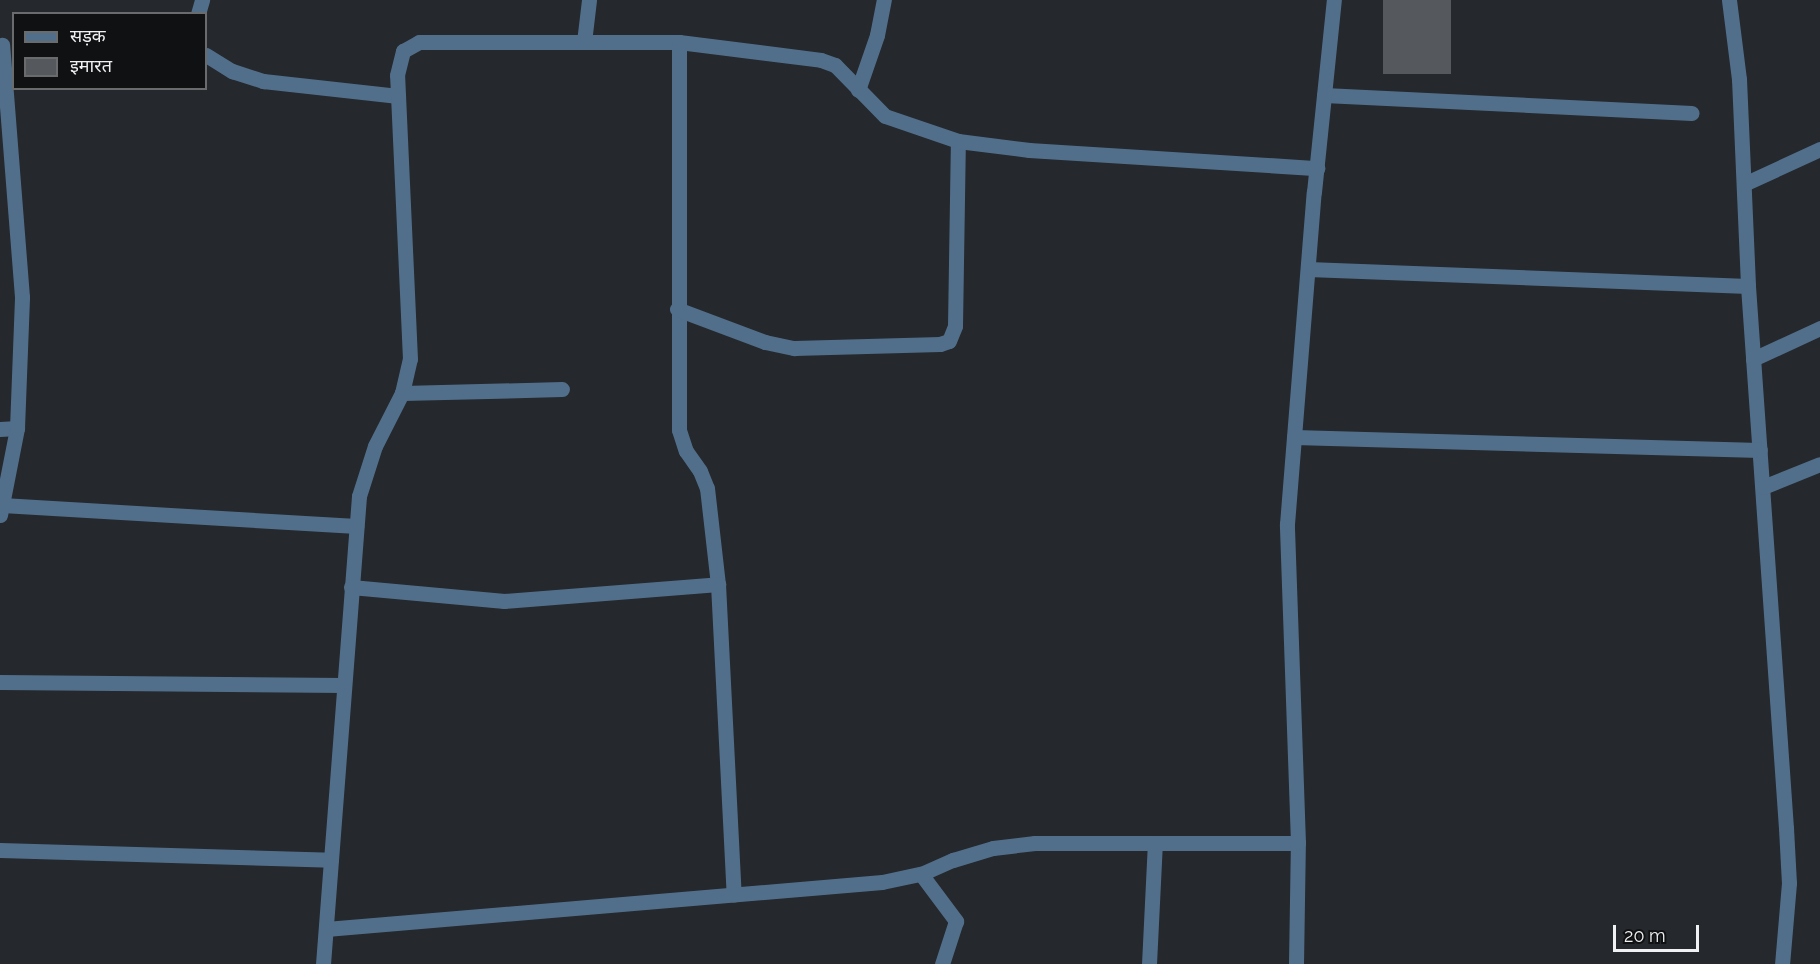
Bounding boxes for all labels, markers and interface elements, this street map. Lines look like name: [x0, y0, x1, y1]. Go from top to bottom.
legend: [12, 12, 207, 90]
text: सड़क: [70, 25, 106, 46]
text: इमारत: [70, 55, 112, 76]
scale bar: [1616, 913, 1702, 951]
text: 20 m: [1624, 925, 1666, 946]

